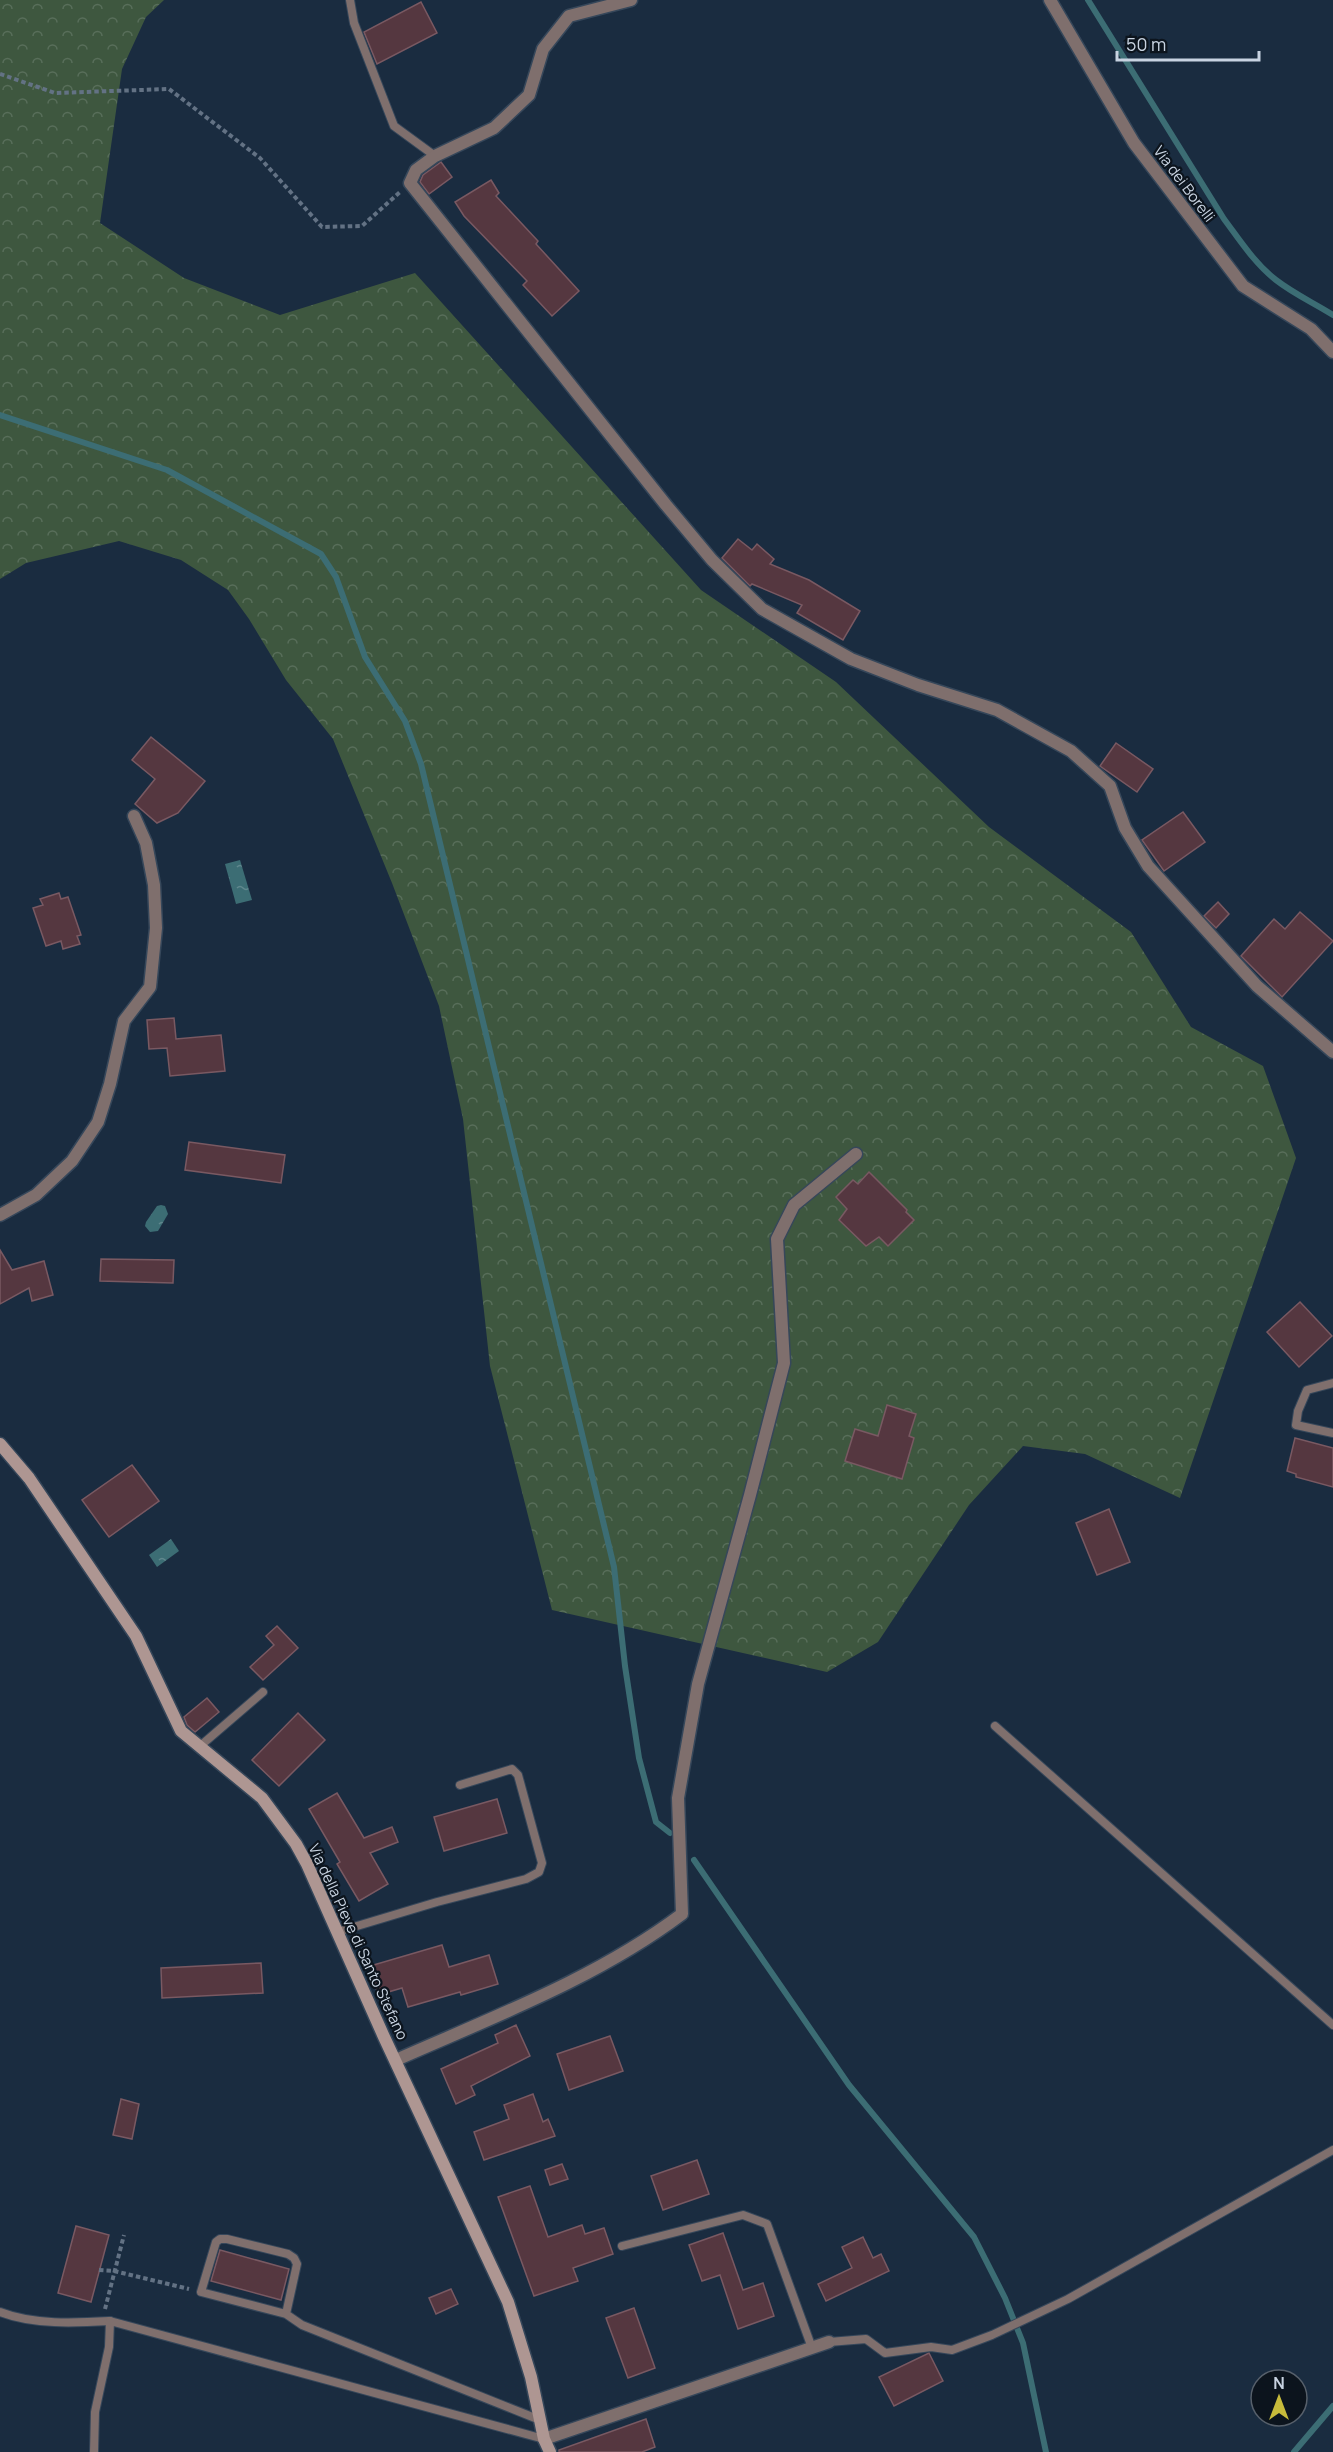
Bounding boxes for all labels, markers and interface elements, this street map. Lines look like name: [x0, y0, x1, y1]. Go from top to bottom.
scale bar: [1117, 24, 1260, 62]
text: 50 m: [1126, 32, 1166, 56]
street label: Via dei Borelli: [1149, 141, 1220, 226]
street label: Via della Pieve di Santo Stefano: [304, 1840, 413, 2043]
north arrow: [1249, 2368, 1309, 2428]
text: N: [1273, 2372, 1285, 2394]

